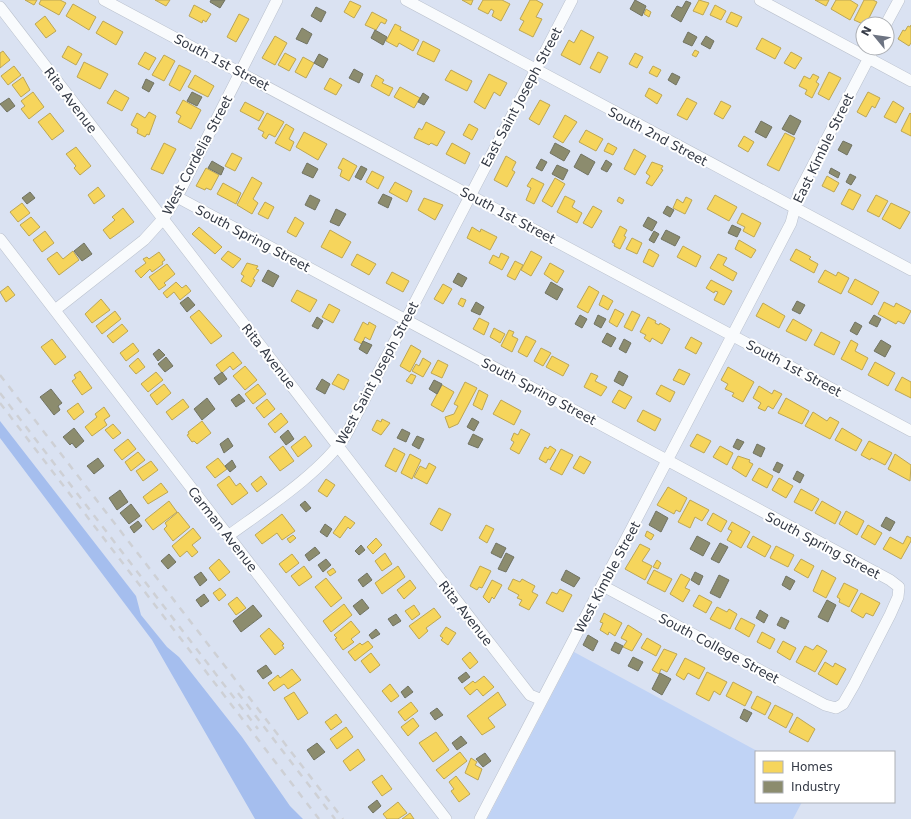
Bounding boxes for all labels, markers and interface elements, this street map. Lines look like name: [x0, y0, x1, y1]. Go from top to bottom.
north arrow: [855, 16, 895, 56]
text: N: [859, 24, 875, 39]
street label: East Saint Joseph Street: [478, 25, 565, 170]
street label: South 1st Street: [172, 31, 272, 94]
street label: Rita Avenue: [41, 65, 100, 136]
street label: East Kimble Street: [790, 91, 857, 206]
street label: West Cordelia Street: [160, 93, 235, 218]
street label: South 2nd Street: [606, 104, 710, 169]
street label: South 1st Street: [458, 184, 558, 247]
street label: South Spring Street: [193, 202, 313, 275]
street label: West Saint Joseph Street: [333, 299, 422, 447]
street label: Rita Avenue: [239, 321, 299, 392]
street label: South 1st Street: [744, 337, 844, 400]
street label: South Spring Street: [479, 355, 599, 428]
street label: Carman Avenue: [185, 484, 260, 575]
street label: South Spring Street: [763, 509, 883, 582]
street label: West Kimble Street: [572, 519, 643, 636]
street label: Rita Avenue: [436, 578, 496, 649]
street label: South College Street: [656, 610, 781, 687]
legend: [755, 751, 895, 803]
text: Homes: [791, 760, 833, 774]
text: Industry: [791, 780, 840, 794]

